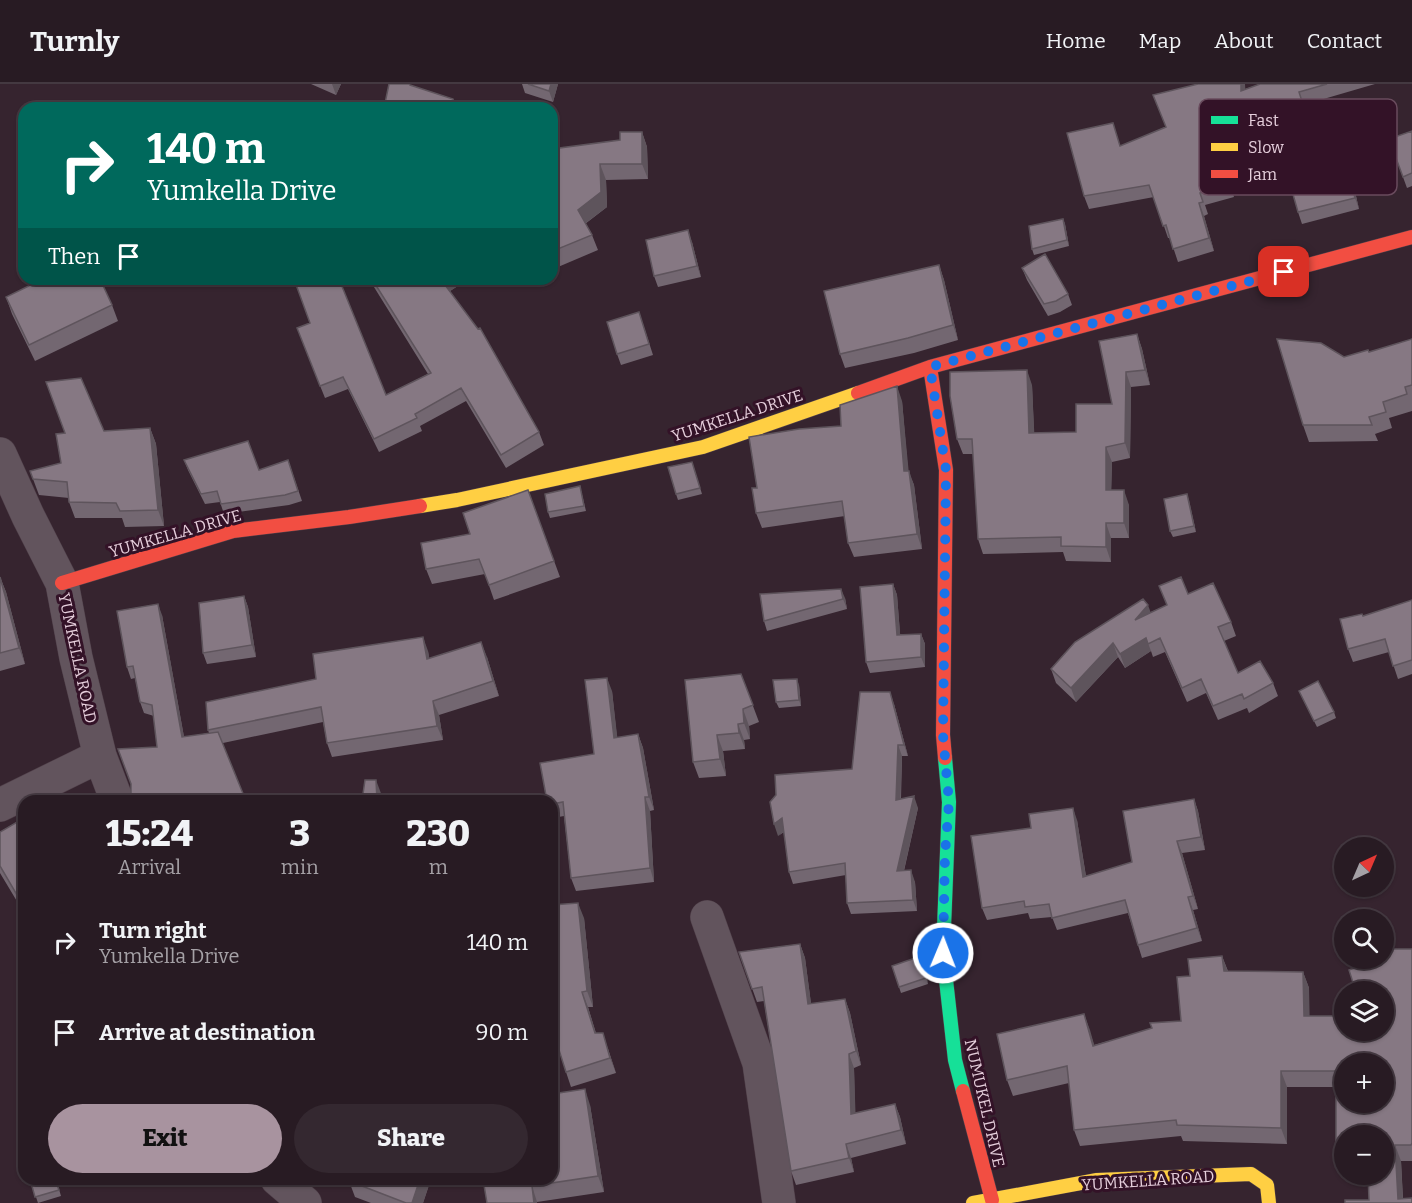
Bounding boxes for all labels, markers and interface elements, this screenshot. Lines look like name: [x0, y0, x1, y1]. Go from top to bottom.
text: Turnly: [30, 25, 119, 58]
text: Home: [1046, 28, 1106, 54]
text: Map: [1139, 28, 1181, 54]
text: About: [1214, 28, 1274, 54]
text: Contact: [1307, 28, 1382, 54]
legend: [1199, 99, 1397, 195]
text: Fast: [1248, 111, 1279, 130]
text: 140 m: [147, 124, 265, 174]
icon: right: [48, 126, 126, 204]
text: Slow: [1248, 138, 1284, 157]
text: Jam: [1247, 165, 1277, 184]
text: Yumkella Drive: [147, 175, 337, 207]
icon: arrive: [112, 240, 145, 273]
text: Then: [48, 243, 100, 270]
pin: [1258, 246, 1309, 297]
icon: arrive: [1267, 255, 1300, 288]
street label: YUMKELLA DRIVE: [669, 385, 805, 446]
street label: YUMKELLA DRIVE: [107, 506, 243, 561]
street label: YUMKELLA ROAD: [54, 591, 101, 725]
text: 15:24: [106, 812, 193, 856]
text: 3: [289, 812, 310, 856]
text: 230: [406, 812, 470, 856]
north arrow: [1334, 837, 1394, 897]
map controls: [1334, 837, 1394, 1185]
text: Arrival: [118, 855, 181, 879]
text: min: [281, 855, 319, 879]
text: m: [429, 855, 448, 879]
button: search: [1334, 909, 1394, 969]
text: Turn right: [99, 917, 207, 944]
position arrow: [911, 921, 975, 985]
icon: right: [48, 926, 81, 959]
text: 140 m: [467, 929, 528, 956]
text: Yumkella Drive: [99, 944, 239, 968]
button: layers: [1334, 981, 1394, 1041]
icon: arrive: [48, 1016, 81, 1049]
text: Arrive at destination: [99, 1019, 315, 1046]
text: 90 m: [476, 1019, 528, 1046]
street label: NUMUKEL DRIVE: [961, 1037, 1009, 1169]
button: +: [1334, 1053, 1394, 1113]
button: Exit: [48, 1104, 282, 1173]
button: Share: [294, 1104, 528, 1173]
button: −: [1334, 1125, 1394, 1185]
street label: YUMKELLA ROAD: [1081, 1166, 1215, 1195]

